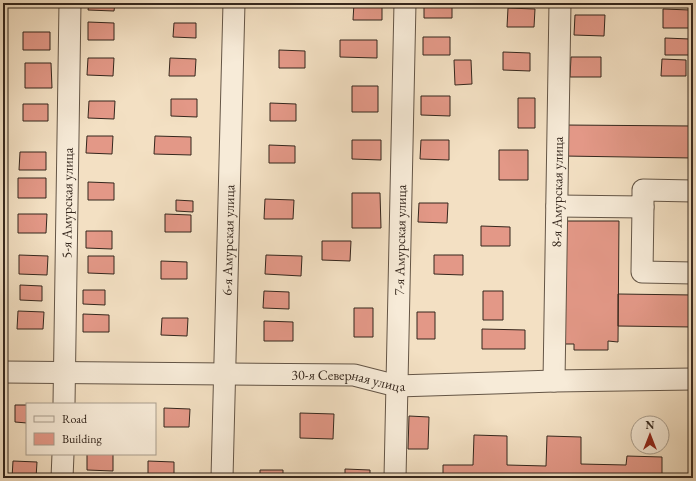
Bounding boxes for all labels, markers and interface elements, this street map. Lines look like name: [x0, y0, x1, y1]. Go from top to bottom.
street label: 8-я Амурская улица: [547, 136, 567, 248]
street label: 5-я Амурская улица: [57, 147, 77, 259]
street label: 6-я Амурская улица: [218, 184, 238, 296]
street label: 7-я Амурская улица: [390, 184, 410, 296]
street label: 30-я Северная улица: [291, 365, 406, 396]
legend: [26, 403, 156, 455]
text: Road: [62, 411, 88, 427]
north arrow: [630, 415, 670, 455]
text: N: [646, 418, 655, 432]
text: Building: [62, 431, 103, 447]

